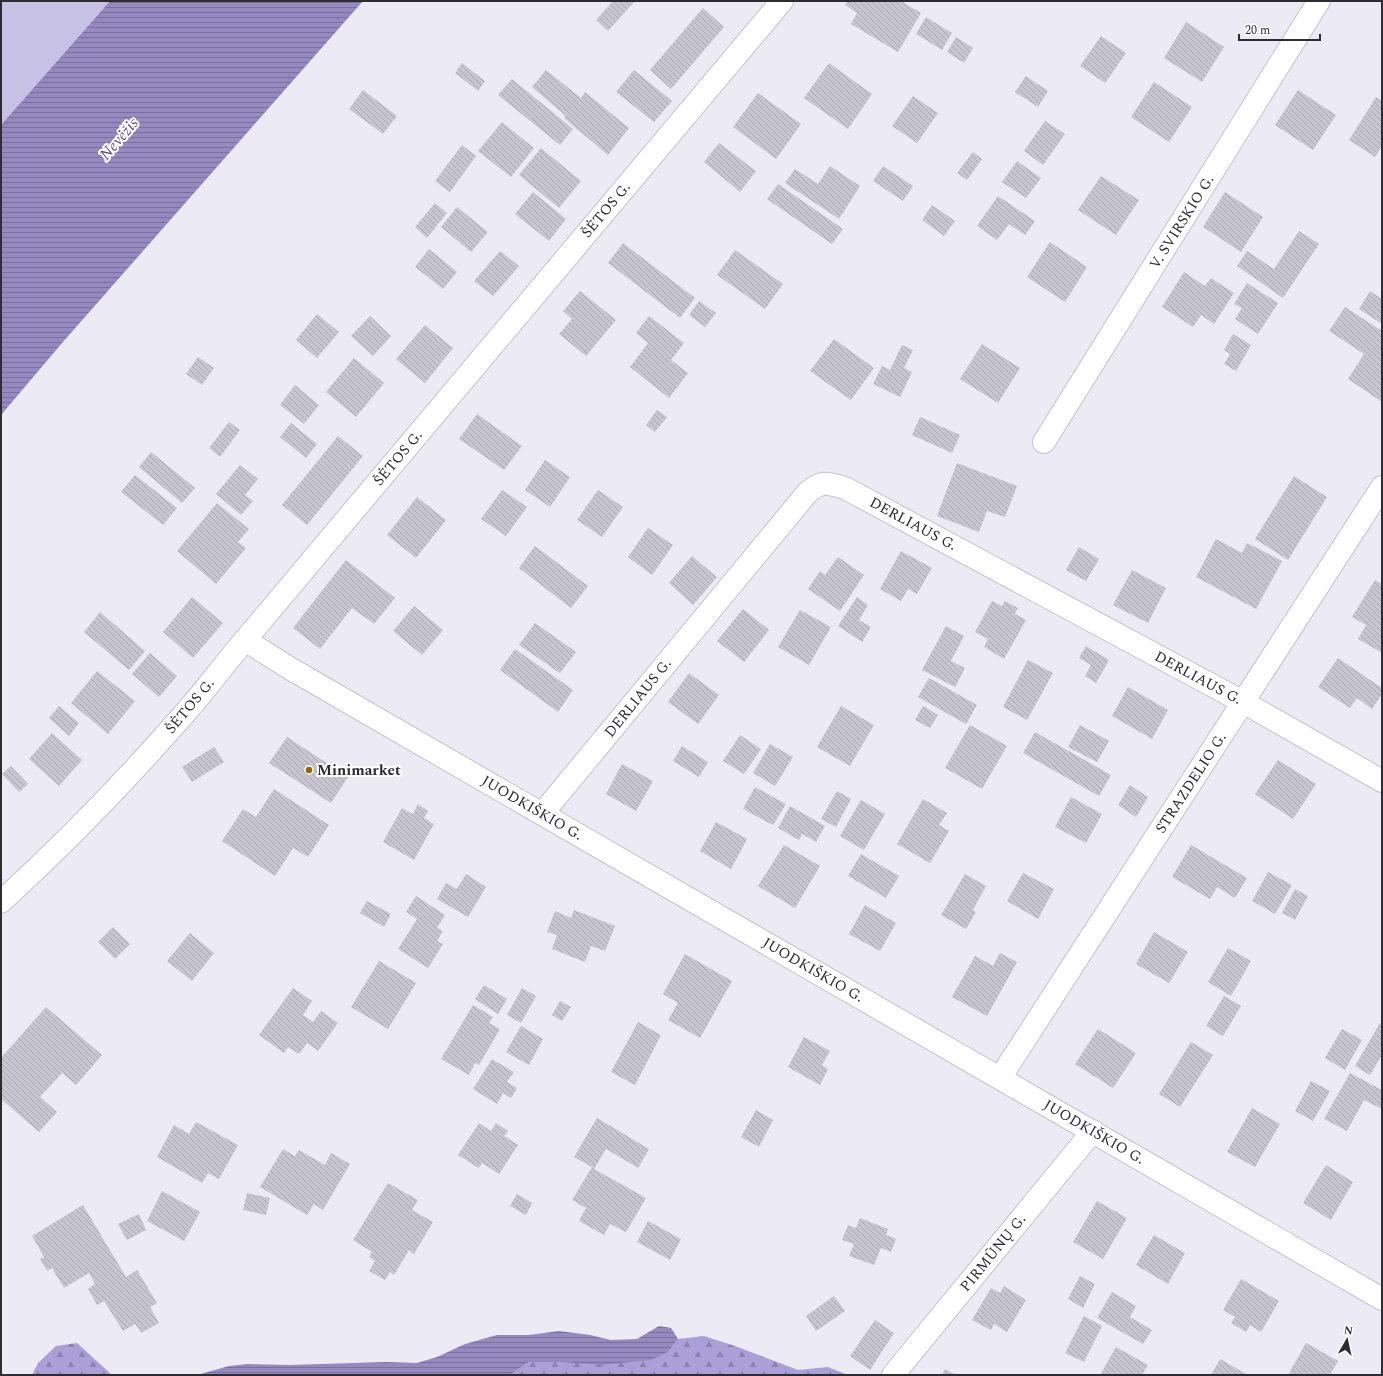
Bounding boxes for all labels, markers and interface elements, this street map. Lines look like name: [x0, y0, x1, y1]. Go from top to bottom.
scale bar: [1239, 16, 1320, 42]
text: 20 m: [1245, 21, 1270, 40]
water label: Nevėžis: [94, 112, 145, 166]
street label: V. SVIRSKIO G.: [1144, 170, 1220, 274]
street label: ŠĖTOS G.: [576, 177, 636, 243]
street label: ŠĖTOS G.: [368, 425, 428, 491]
street label: DERLIAUS G.: [865, 491, 961, 557]
street label: DERLIAUS G.: [1150, 645, 1246, 711]
street label: DERLIAUS G.: [599, 653, 677, 743]
street label: ŠĖTOS G.: [160, 673, 220, 739]
street label: STRAZDELIO G.: [1150, 728, 1232, 838]
place label: Minimarket: [317, 759, 401, 782]
marker: Minimarket: [304, 765, 314, 775]
street label: JUODKIŠKIO G.: [477, 770, 587, 846]
street label: JUODKIŠKIO G.: [758, 932, 868, 1008]
street label: JUODKIŠKIO G.: [1039, 1094, 1149, 1170]
street label: PIRMŪNŲ G.: [954, 1209, 1032, 1297]
north arrow: [1327, 1320, 1367, 1360]
text: N: [1343, 1322, 1354, 1340]

